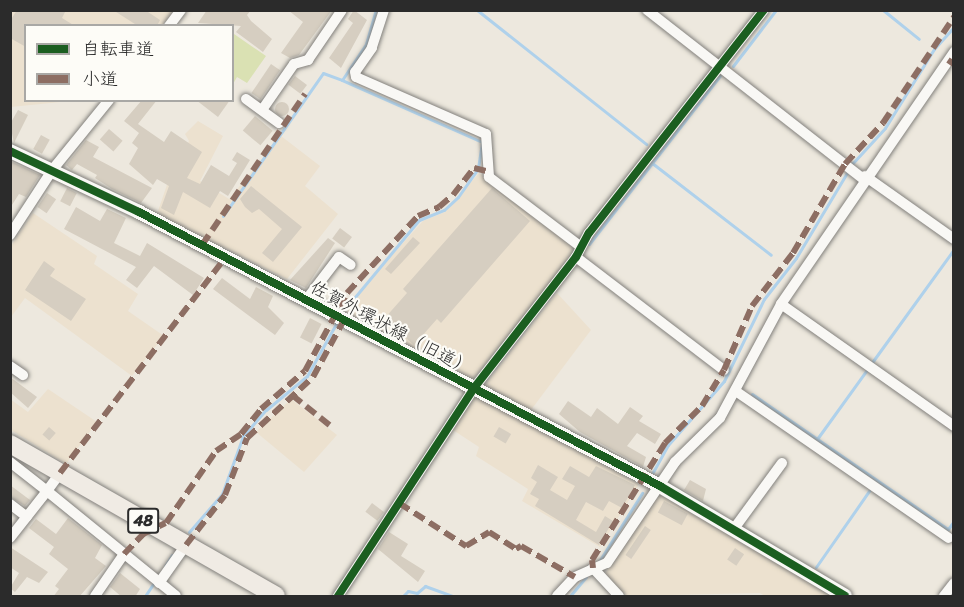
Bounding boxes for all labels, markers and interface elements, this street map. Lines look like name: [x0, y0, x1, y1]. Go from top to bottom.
legend: [24, 24, 234, 102]
text: 自転車道: [82, 33, 154, 65]
text: 小道: [82, 63, 118, 95]
street label: 佐賀外環状線（旧道）: [306, 276, 476, 380]
road number: 48: [126, 508, 160, 534]

